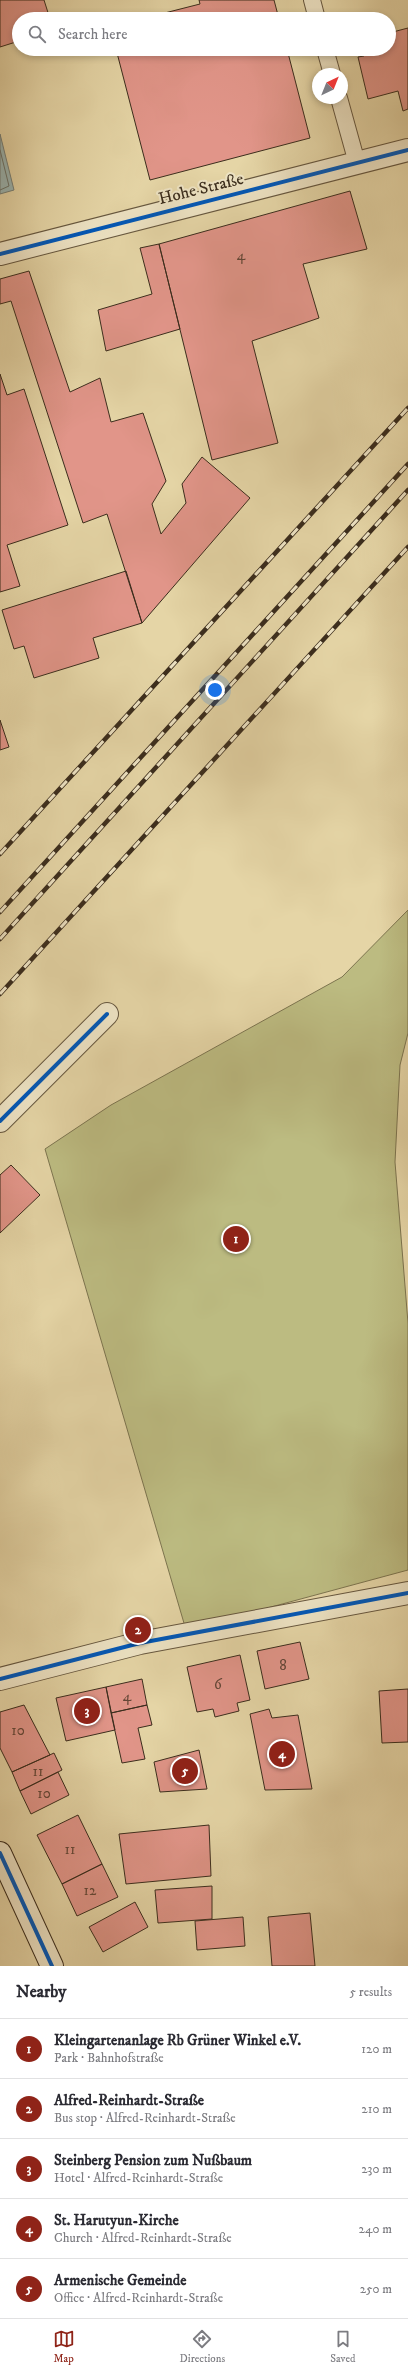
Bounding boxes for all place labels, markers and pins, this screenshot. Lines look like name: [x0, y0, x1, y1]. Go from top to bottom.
pin: 1: [223, 1224, 249, 1254]
pin: 2: [125, 1615, 151, 1645]
pin: 3: [74, 1696, 100, 1726]
pin: 4: [269, 1739, 295, 1769]
pin: 5: [172, 1756, 198, 1786]

